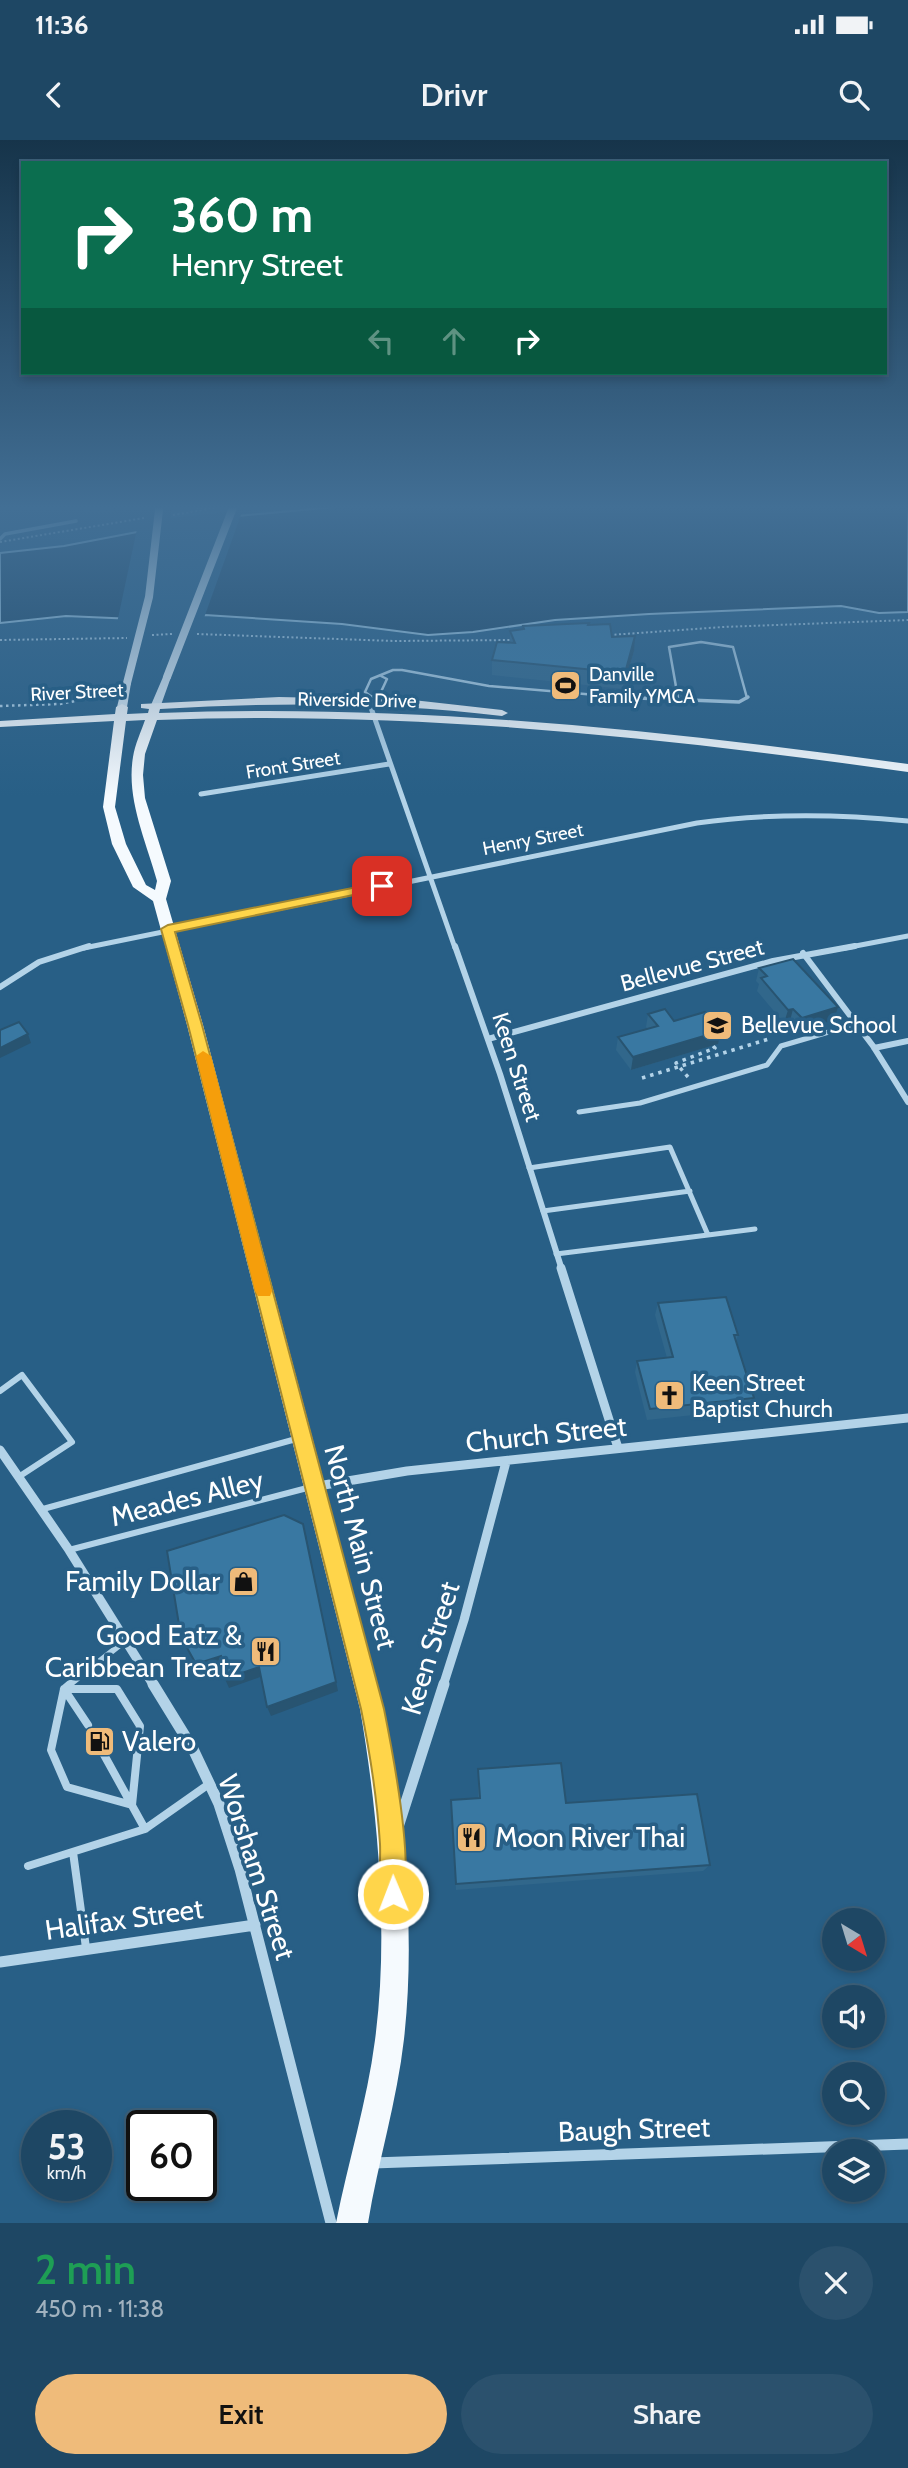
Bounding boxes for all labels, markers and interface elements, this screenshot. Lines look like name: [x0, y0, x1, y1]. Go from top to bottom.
text: 11:36: [35, 9, 89, 41]
text: Drivr: [421, 75, 487, 114]
icon: back: [35, 76, 73, 114]
icon: search: [835, 76, 873, 114]
text: 360 m: [171, 185, 313, 244]
icon: right: [56, 189, 147, 280]
text: Henry Street: [171, 245, 343, 284]
icon: left: [362, 322, 400, 360]
icon: ahead: [435, 322, 473, 360]
icon: right: [508, 322, 546, 360]
place label: Danville Family YMCA: [589, 663, 695, 708]
sports icon: Danville Family YMCA: [549, 668, 583, 702]
street label: River Street: [30, 678, 125, 706]
street label: Riverside Drive: [297, 687, 417, 713]
street label: Front Street: [244, 746, 342, 784]
street label: Henry Street: [481, 818, 586, 860]
pin: [352, 856, 412, 916]
icon: arrive: [363, 867, 401, 905]
street label: Bellevue Street: [617, 932, 767, 998]
school or university icon: Bellevue School: [701, 1008, 735, 1042]
street label: Keen Street: [486, 1009, 548, 1125]
place label: Bellevue School: [741, 1011, 897, 1039]
place label: Keen Street Baptist Church: [692, 1369, 833, 1423]
church icon: Keen Street Baptist Church: [652, 1379, 686, 1413]
street label: Church Street: [464, 1409, 628, 1459]
street label: North Main Street: [317, 1441, 405, 1653]
street label: Meades Alley: [107, 1463, 267, 1533]
place label: Family Dollar: [65, 1564, 220, 1598]
shop icon: Family Dollar: [226, 1564, 260, 1598]
street label: Keen Street: [394, 1577, 466, 1719]
place label: Good Eatz & Caribbean Treatz: [45, 1618, 242, 1684]
restaurant icon: Good Eatz & Caribbean Treatz: [248, 1634, 282, 1668]
fuel station icon: Valero: [82, 1724, 116, 1758]
place label: Valero: [122, 1724, 196, 1758]
street label: Worsham Street: [211, 1770, 303, 1964]
restaurant icon: Moon River Thai: [455, 1820, 489, 1854]
place label: Moon River Thai: [495, 1820, 685, 1854]
position arrow: [356, 1857, 430, 1931]
street label: Halifax Street: [43, 1891, 205, 1947]
north arrow: [822, 1908, 886, 1970]
map controls: [822, 1908, 885, 2202]
button: sound: [822, 1985, 885, 2048]
button: search: [822, 2062, 885, 2125]
street label: Baugh Street: [557, 2109, 711, 2149]
speed limit sign: 60: [126, 2110, 217, 2201]
text: 53: [48, 2125, 85, 2168]
button: layers: [822, 2139, 885, 2202]
text: km/h: [47, 2162, 86, 2184]
text: 2 min: [35, 2243, 136, 2295]
button: close: [799, 2246, 873, 2320]
text: 450 m · 11:38: [35, 2295, 164, 2323]
button: Exit: [35, 2374, 447, 2454]
button: Share: [461, 2374, 873, 2454]

